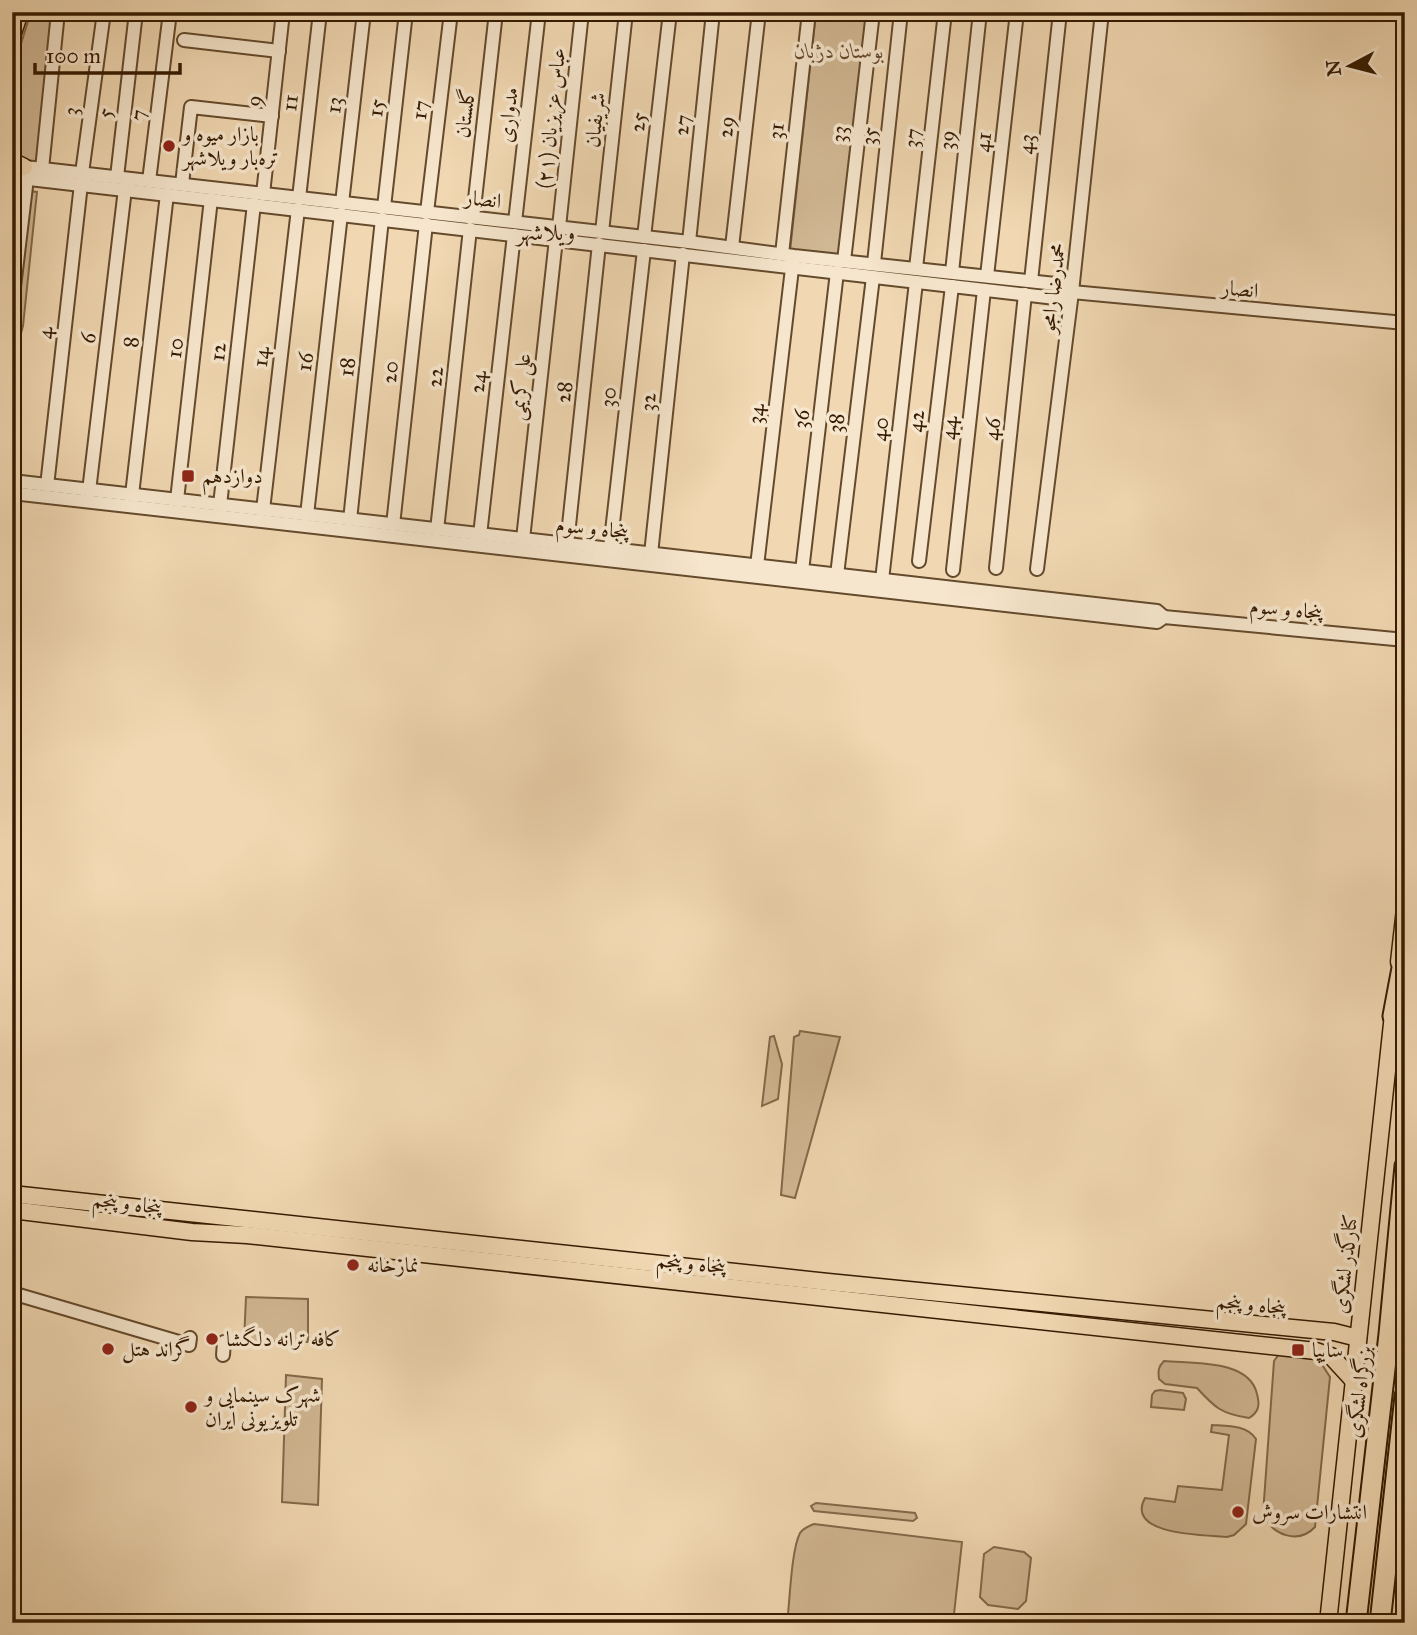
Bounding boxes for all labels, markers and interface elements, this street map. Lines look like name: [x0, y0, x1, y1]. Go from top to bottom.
scale bar: [35, 32, 180, 76]
north arrow: [1316, 32, 1386, 102]
park label: بوستان دژبان: [794, 38, 884, 64]
text: 100 m: [46, 43, 101, 69]
street label: عباس عزیزیان (۲۱): [531, 46, 573, 190]
text: N: [1321, 59, 1346, 77]
street label: گلستان: [449, 86, 481, 140]
street label: مدواری: [492, 86, 524, 144]
street label: شریفیان: [579, 91, 612, 149]
street label: 11: [276, 93, 304, 113]
street label: 9: [240, 94, 268, 108]
street label: 13: [320, 95, 348, 115]
street label: 15: [362, 98, 390, 118]
street label: 17: [406, 99, 434, 121]
street label: 3: [58, 105, 84, 117]
street label: 5: [92, 106, 119, 119]
street label: 7: [124, 108, 152, 122]
street label: 25: [624, 110, 652, 133]
street label: 27: [668, 113, 696, 137]
street label: 29: [712, 115, 740, 139]
place label: بازار میوه و تره‌بار ویلاشهر: [181, 121, 279, 172]
street label: 31: [762, 121, 790, 141]
street label: 33: [825, 124, 853, 144]
street label: 35: [855, 125, 883, 146]
street label: 37: [898, 127, 926, 149]
street label: 39: [933, 129, 961, 151]
street label: 41: [969, 130, 997, 154]
street label: 43: [1012, 133, 1040, 155]
marker: بازار میوه و تره‌بار ویلاشهر: [161, 138, 177, 154]
street label: انصار: [461, 184, 503, 214]
district label: ویلاشهر: [515, 218, 575, 247]
street label: محمدرضا رامجو: [1034, 241, 1071, 336]
street label: انصار: [1218, 274, 1260, 304]
street label: 4: [31, 325, 59, 340]
street label: 6: [74, 330, 102, 345]
street label: 8: [117, 335, 145, 349]
street label: 10: [161, 336, 189, 360]
street label: 12: [204, 341, 232, 363]
street label: 14: [247, 344, 275, 369]
street label: 16: [291, 350, 319, 373]
street label: علی کریمی: [504, 352, 539, 422]
street label: 18: [333, 356, 361, 378]
street label: 20: [376, 359, 404, 385]
street label: 22: [421, 365, 449, 389]
street label: 24: [464, 368, 492, 395]
street label: 28: [550, 380, 578, 404]
street label: 30: [594, 385, 622, 409]
street label: 32: [634, 391, 662, 413]
street label: 34: [742, 401, 770, 426]
street label: 36: [787, 407, 815, 430]
street label: 42: [902, 408, 930, 434]
street label: 38: [822, 412, 850, 434]
street label: 44: [935, 414, 963, 441]
street label: 46: [978, 415, 1006, 442]
street label: 40: [866, 416, 894, 442]
place label: دوازدهم: [202, 463, 263, 496]
marker: دوازدهم: [180, 468, 196, 484]
street label: پنجاه و سوم: [554, 511, 631, 550]
street label: پنجاه و سوم: [1248, 593, 1325, 630]
street label: پنجاه و پنجم: [90, 1186, 165, 1227]
street label: کنارگذر لشگری: [1325, 1213, 1363, 1315]
street label: پنجاه و پنجم: [654, 1246, 728, 1287]
place label: نمازخانه: [367, 1252, 419, 1278]
marker: نمازخانه: [345, 1257, 361, 1273]
street label: پنجاه و پنجم: [1214, 1287, 1288, 1328]
place label: کافه ترانه دلگشا: [226, 1326, 341, 1352]
marker: کافه ترانه دلگشا: [204, 1331, 220, 1347]
place label: گراند هتل: [122, 1335, 191, 1364]
place label: سایپا: [1312, 1337, 1343, 1364]
marker: گراند هتل: [100, 1341, 116, 1357]
marker: سایپا: [1290, 1342, 1306, 1358]
street label: بزرگراه لشگری: [1339, 1344, 1378, 1439]
place label: شهرک سینمایی و تلویزیونی ایران: [203, 1382, 321, 1432]
marker: شهرک سینمایی و تلویزیونی ایران: [183, 1399, 199, 1415]
place label: انتشارات سروش: [1252, 1499, 1367, 1526]
marker: انتشارات سروش: [1230, 1504, 1246, 1520]

